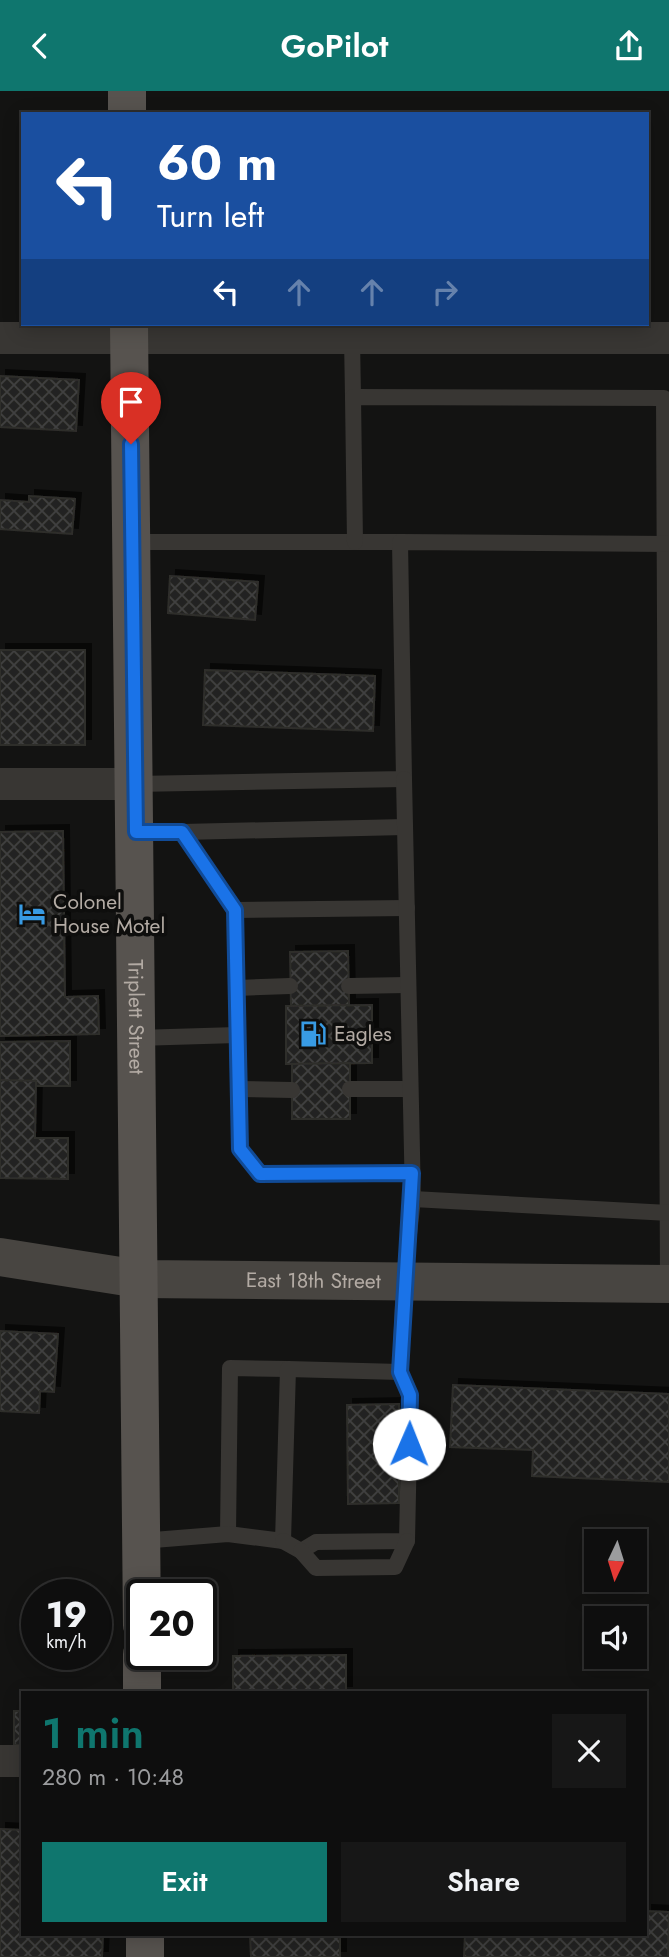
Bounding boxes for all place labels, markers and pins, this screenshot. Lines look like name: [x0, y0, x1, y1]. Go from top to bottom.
pin: [101, 372, 161, 444]
place label: Colonel House Motel: [53, 887, 165, 941]
hotel icon: Colonel House Motel: [17, 899, 47, 929]
fuel station icon: Eagles: [298, 1019, 328, 1049]
place label: Eagles: [334, 1019, 392, 1049]

